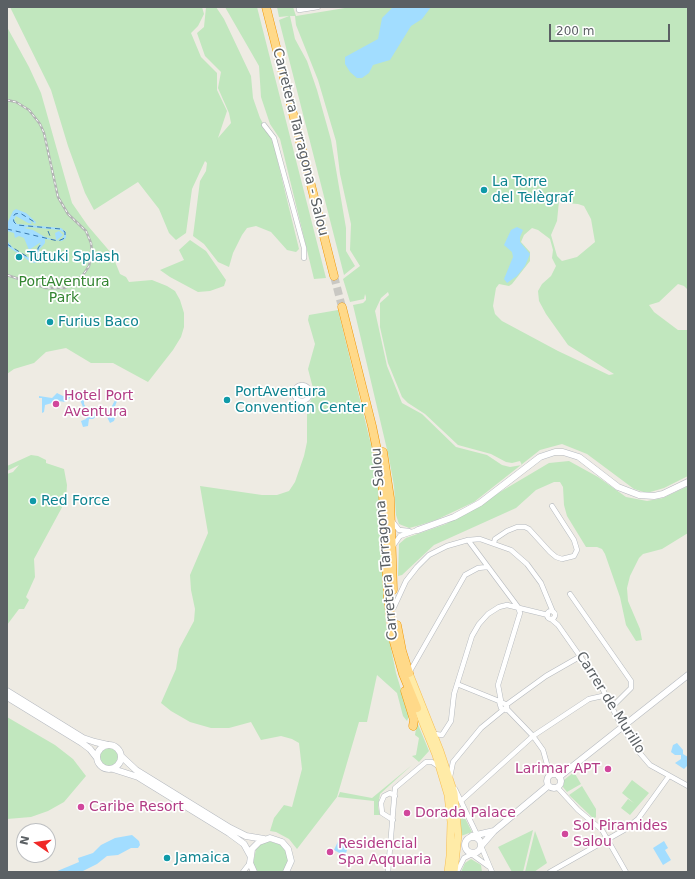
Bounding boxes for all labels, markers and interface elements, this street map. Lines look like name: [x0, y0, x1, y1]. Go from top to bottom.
scale bar: [551, 16, 672, 42]
text: 200 m: [556, 24, 594, 38]
street label: Carretera Tarragona - Salou: [268, 46, 332, 238]
place label: La Torre del Telègraf: [492, 174, 573, 206]
marker: La Torre del Telègraf: [479, 185, 489, 195]
place label: Tutuki Splash: [27, 249, 120, 265]
marker: Tutuki Splash: [14, 252, 24, 262]
park label: PortAventura Park: [19, 274, 109, 306]
place label: Furius Baco: [58, 314, 139, 330]
marker: Furius Baco: [45, 317, 55, 327]
place label: PortAventura Convention Center: [235, 384, 366, 416]
place label: Hotel Port Aventura: [64, 388, 133, 420]
marker: PortAventura Convention Center: [222, 395, 232, 405]
marker: Hotel Port Aventura: [51, 399, 61, 409]
street label: Carretera Tarragona - Salou: [368, 447, 402, 641]
place label: Red Force: [41, 493, 110, 509]
marker: Red Force: [28, 496, 38, 506]
street label: Carrer de Murillo: [572, 649, 648, 757]
place label: Larimar APT: [515, 761, 600, 777]
marker: Larimar APT: [603, 764, 613, 774]
place label: Caribe Resort: [89, 799, 184, 815]
marker: Caribe Resort: [76, 802, 86, 812]
place label: Dorada Palace: [415, 805, 516, 821]
marker: Dorada Palace: [402, 808, 412, 818]
place label: Sol Piramides Salou: [573, 818, 667, 850]
north arrow: [16, 823, 56, 863]
marker: Sol Piramides Salou: [560, 829, 570, 839]
text: N: [17, 834, 32, 846]
place label: Residencial Spa Aqquaria: [338, 836, 432, 868]
marker: Residencial Spa Aqquaria: [325, 847, 335, 857]
place label: Jamaica: [175, 850, 230, 866]
marker: Jamaica: [162, 853, 172, 863]

